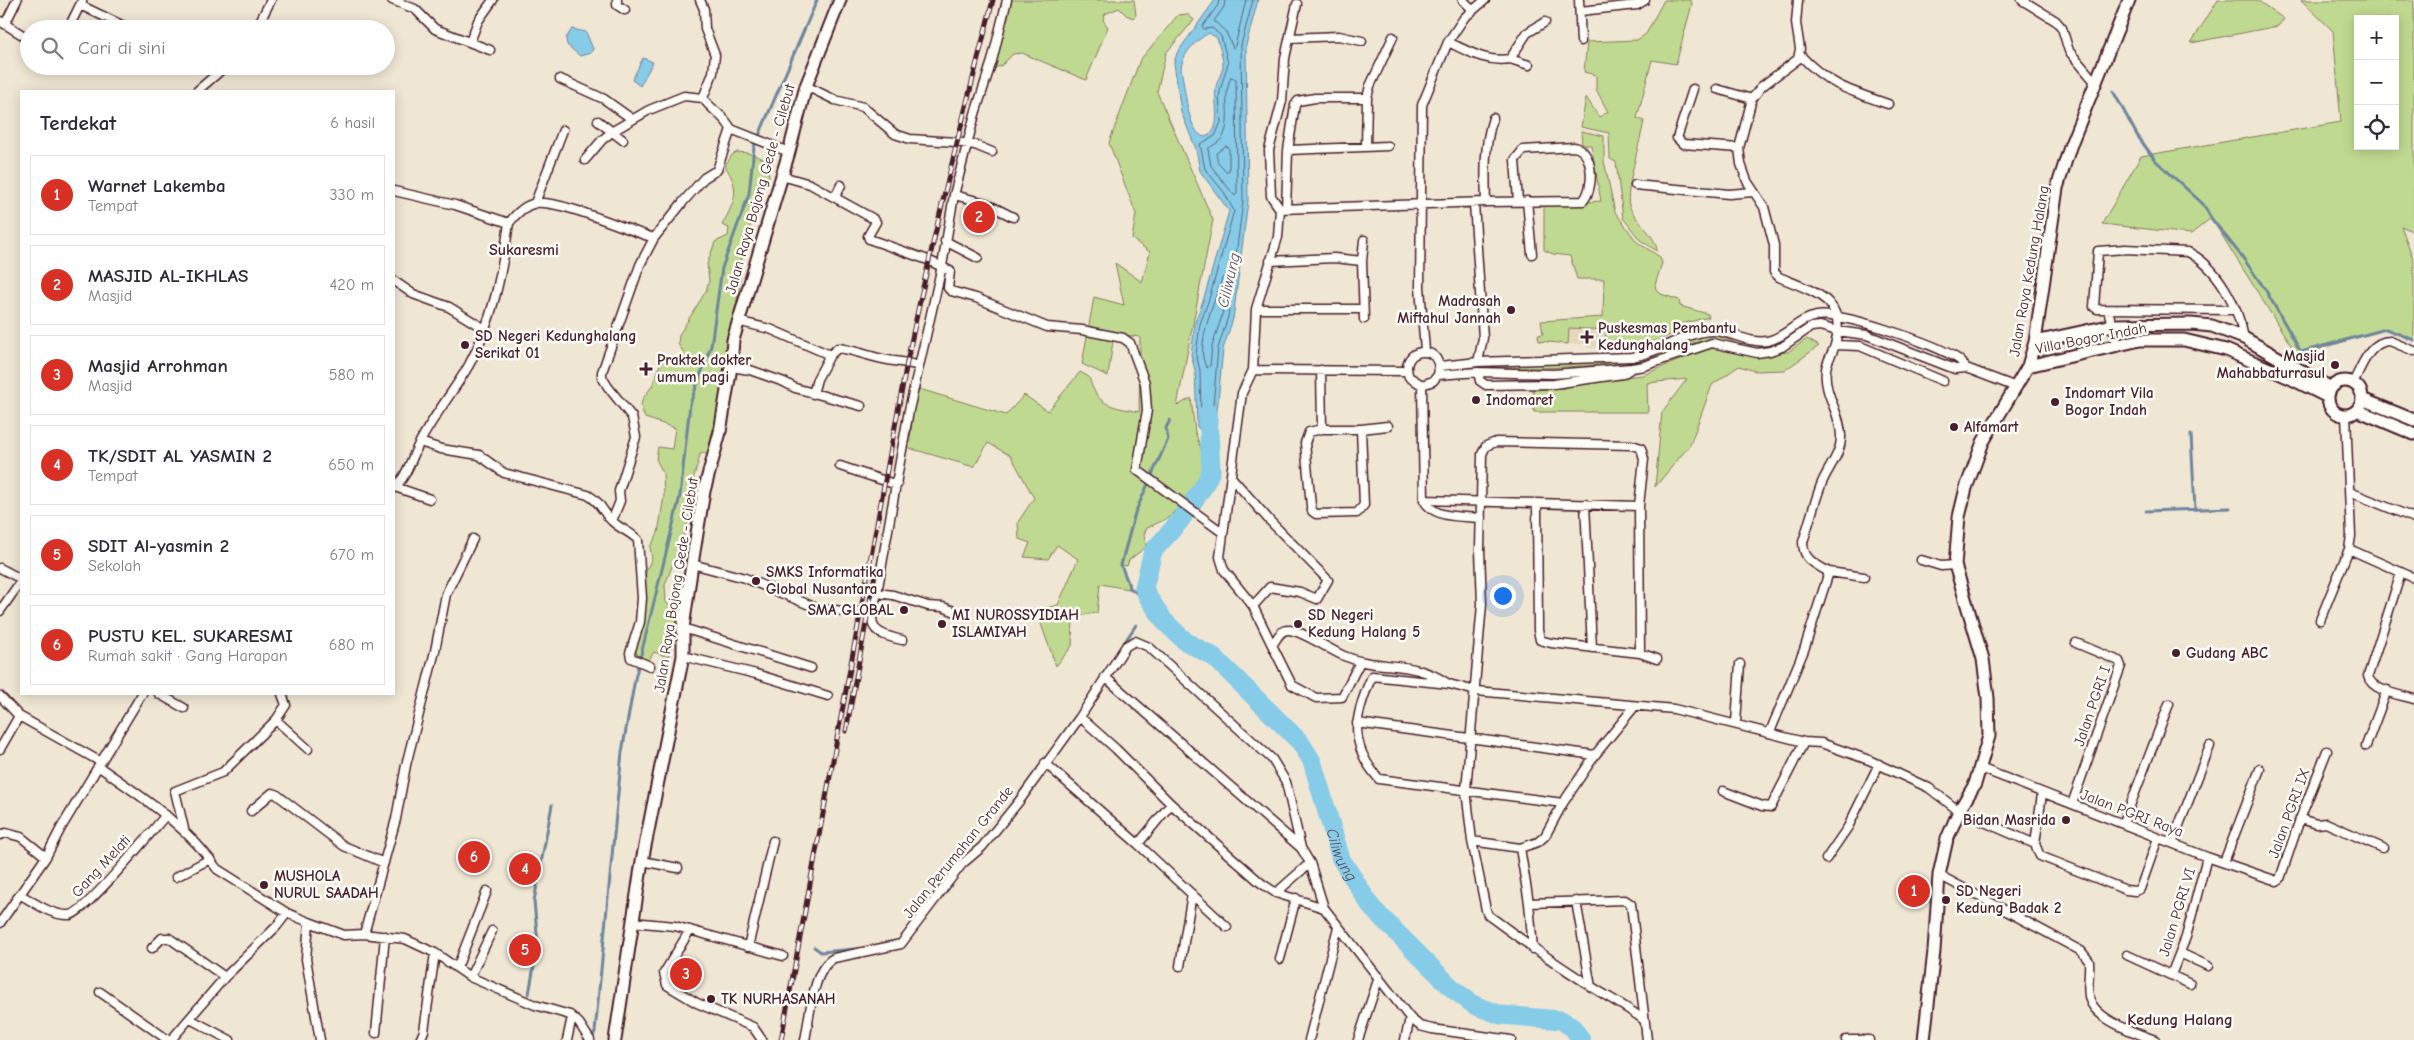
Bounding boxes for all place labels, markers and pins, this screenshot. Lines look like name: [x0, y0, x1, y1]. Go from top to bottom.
pin: 2: [963, 198, 995, 236]
place label: Madrasah Miftahul Jannah: [1397, 292, 1501, 327]
marker: Madrasah Miftahul Jannah: [1505, 304, 1517, 316]
place label: Puskesmas Pembantu Kedunghalang: [1598, 319, 1736, 354]
place label: SD Negeri Kedunghalang Serikat 01: [475, 327, 636, 362]
marker: Puskesmas Pembantu Kedunghalang: [1580, 330, 1594, 344]
marker: SD Negeri Kedunghalang Serikat 01: [459, 339, 471, 351]
place label: Masjid Mahabbaturrasul: [2217, 347, 2325, 382]
place label: Praktek dokter umum pagi: [657, 351, 751, 386]
marker: Masjid Mahabbaturrasul: [2329, 359, 2341, 371]
marker: Praktek dokter umum pagi: [639, 362, 653, 376]
place label: Indomart Vila Bogor Indah: [2065, 384, 2154, 419]
place label: Indomaret: [1486, 391, 1554, 409]
marker: Indomaret: [1470, 394, 1482, 406]
marker: Indomart Vila Bogor Indah: [2049, 396, 2061, 408]
place label: Alfamart: [1964, 418, 2020, 436]
marker: Alfamart: [1948, 421, 1960, 433]
place label: SMKS Informatika Global Nusantara: [766, 563, 884, 598]
marker: SMKS Informatika Global Nusantara: [750, 575, 762, 587]
place label: SMA GLOBAL: [808, 601, 894, 619]
marker: SMA GLOBAL: [898, 604, 910, 616]
place label: MI NUROSSYIDIAH ISLAMIYAH: [952, 606, 1079, 641]
place label: SD Negeri Kedung Halang 5: [1308, 606, 1420, 641]
marker: MI NUROSSYIDIAH ISLAMIYAH: [936, 618, 948, 630]
marker: SD Negeri Kedung Halang 5: [1292, 618, 1304, 630]
place label: Gudang ABC: [2186, 644, 2268, 662]
marker: Gudang ABC: [2170, 647, 2182, 659]
place label: Bidan Masrida: [1963, 811, 2056, 829]
marker: Bidan Masrida: [2060, 814, 2072, 826]
pin: 6: [458, 838, 490, 876]
pin: 4: [509, 850, 541, 888]
place label: MUSHOLA NURUL SAADAH: [274, 867, 379, 902]
pin: 1: [1898, 872, 1930, 910]
marker: MUSHOLA NURUL SAADAH: [258, 879, 270, 891]
place label: SD Negeri Kedung Badak 2: [1956, 882, 2061, 917]
marker: SD Negeri Kedung Badak 2: [1940, 894, 1952, 906]
pin: 5: [509, 931, 541, 969]
pin: 3: [670, 955, 702, 993]
place label: TK NURHASANAH: [721, 990, 835, 1008]
marker: TK NURHASANAH: [705, 993, 717, 1005]

